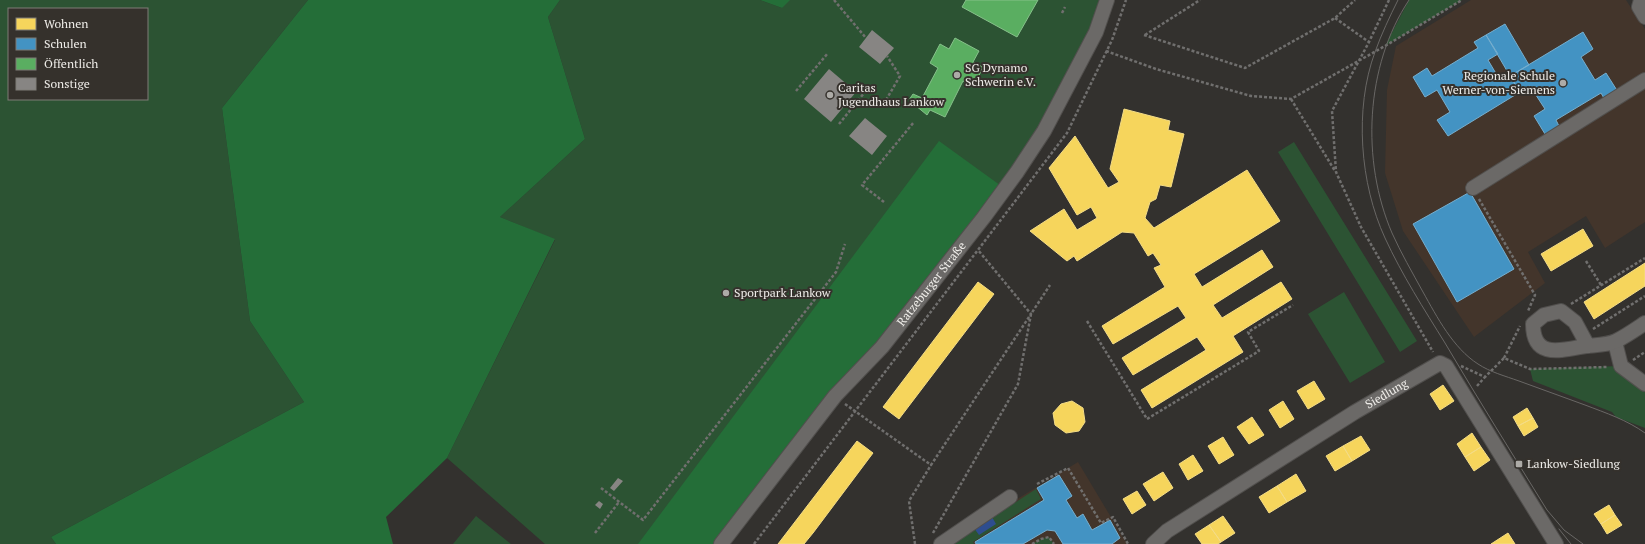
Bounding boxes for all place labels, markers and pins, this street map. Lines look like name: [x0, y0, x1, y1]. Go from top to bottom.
place label: SG Dynamo Schwerin e.V.: [965, 60, 1036, 89]
place label: Regionale Schule Werner-von-Siemens: [1442, 68, 1555, 97]
marker: SG Dynamo Schwerin e.V.: [952, 70, 962, 80]
marker: Regionale Schule Werner-von-Siemens: [1558, 78, 1568, 88]
place label: Caritas Jugendhaus Lankow: [838, 80, 945, 109]
marker: Caritas Jugendhaus Lankow: [825, 90, 835, 100]
place label: Sportpark Lankow: [734, 285, 831, 300]
marker: Sportpark Lankow: [721, 288, 731, 298]
place label: Lankow-Siedlung: [1527, 456, 1621, 471]
marker: Lankow-Siedlung: [1514, 459, 1524, 469]

